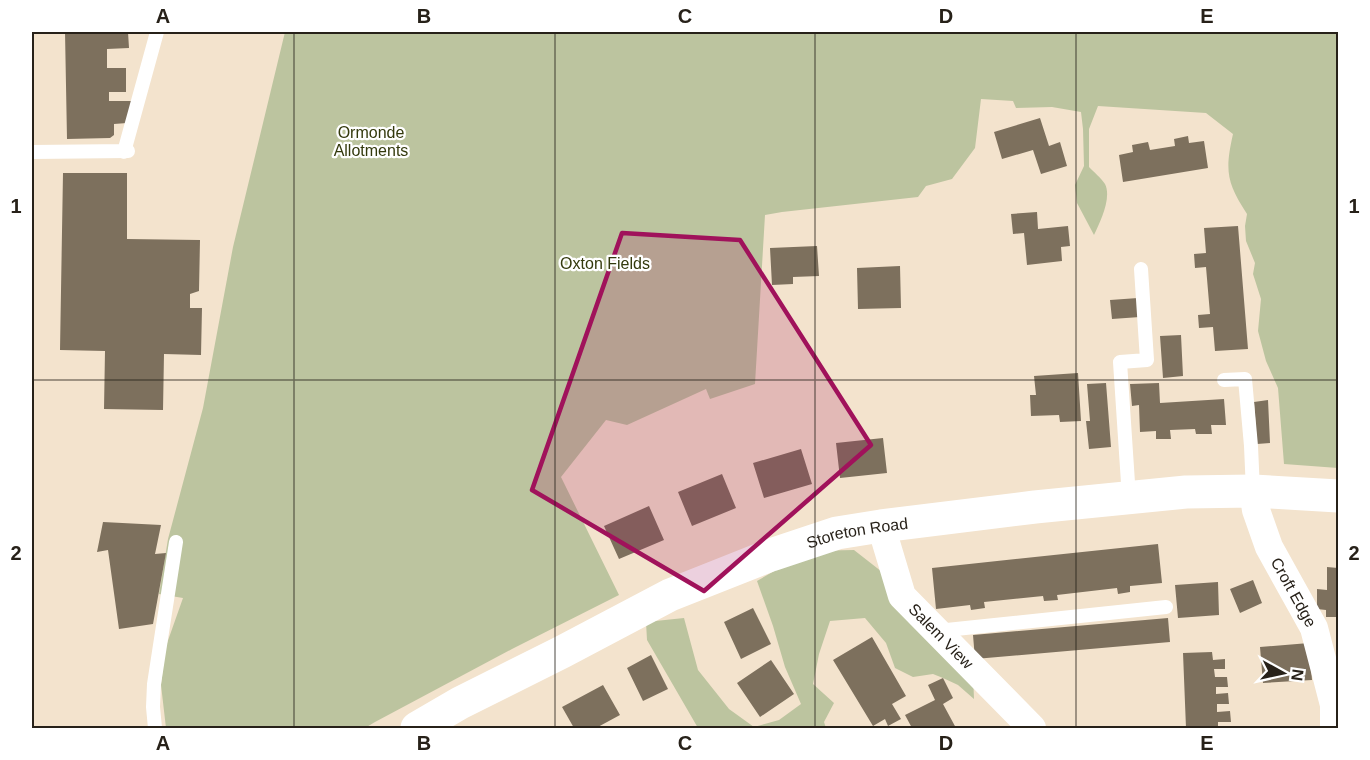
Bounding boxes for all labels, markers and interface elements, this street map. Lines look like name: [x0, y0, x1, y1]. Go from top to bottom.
text: A: [156, 5, 170, 27]
text: B: [417, 5, 431, 27]
text: C: [678, 5, 692, 27]
text: D: [939, 5, 953, 27]
text: E: [1200, 5, 1214, 27]
park label: Ormonde Allotments: [334, 124, 408, 159]
text: 1: [10, 195, 22, 217]
text: 1: [1348, 195, 1360, 217]
park label: Oxton Fields: [560, 255, 650, 272]
street label: Storeton Road: [804, 514, 909, 551]
text: 2: [10, 542, 22, 564]
text: 2: [1348, 542, 1360, 564]
street label: Croft Edge: [1268, 554, 1320, 630]
street label: Salem View: [906, 600, 977, 672]
north arrow: [1253, 643, 1313, 703]
text: N: [1288, 668, 1307, 682]
text: A: [156, 732, 170, 754]
text: B: [417, 732, 431, 754]
text: C: [678, 732, 692, 754]
text: D: [939, 732, 953, 754]
text: E: [1200, 732, 1214, 754]

